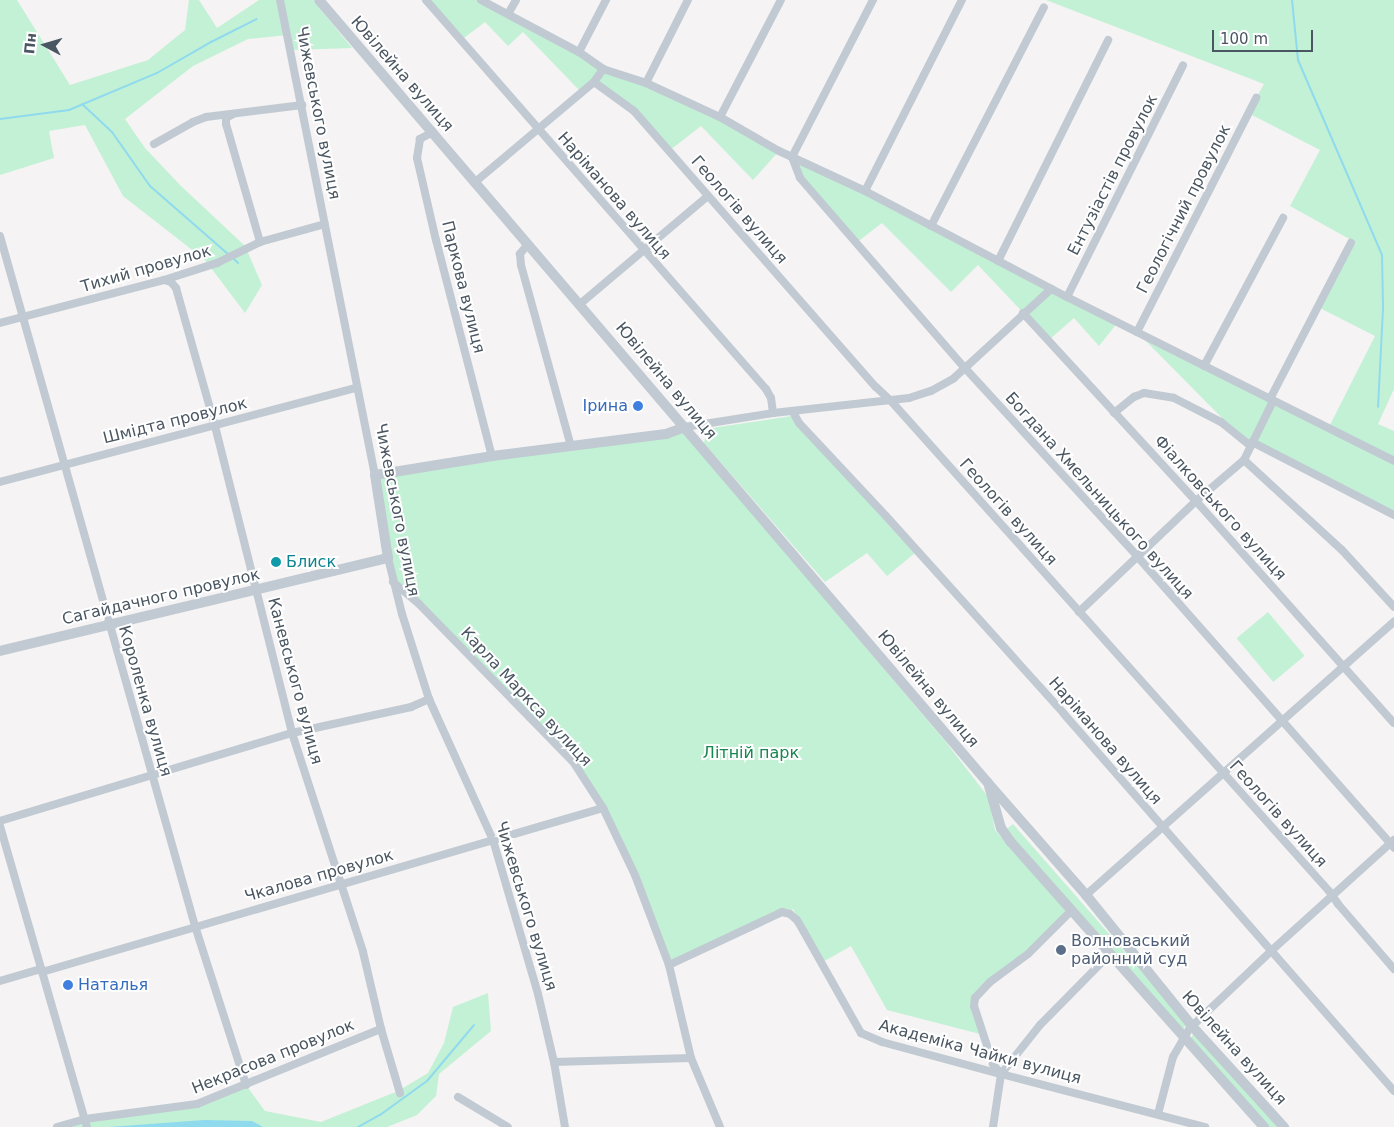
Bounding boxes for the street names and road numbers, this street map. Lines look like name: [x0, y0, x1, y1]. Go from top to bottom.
street label: Ювілейна вулиця: [347, 12, 457, 136]
street label: Чижевського вулиця: [292, 25, 344, 201]
street label: Ентузіастів провулок: [1064, 91, 1162, 259]
street label: Геологічний провулок: [1133, 121, 1235, 297]
street label: Наріманова вулиця: [553, 128, 675, 264]
street label: Геологів вулиця: [687, 152, 791, 268]
street label: Паркова вулиця: [437, 219, 489, 355]
street label: Тихий провулок: [79, 241, 213, 297]
street label: Ювілейна вулиця: [611, 319, 721, 443]
street label: Богдана Хмельницького вулиця: [1001, 389, 1197, 603]
street label: Шмідта провулок: [101, 394, 249, 448]
street label: Чижевського вулиця: [371, 422, 423, 598]
street label: Фіалковського вулиця: [1150, 432, 1290, 584]
street label: Геологів вулиця: [955, 455, 1061, 569]
street label: Сагайдачного провулок: [60, 565, 262, 629]
street label: Каневського вулиця: [263, 595, 327, 767]
street label: Короленка вулиця: [114, 623, 176, 779]
street label: Карла Маркса вулиця: [456, 623, 596, 771]
street label: Ювілейна вулиця: [873, 627, 983, 751]
street label: Наріманова вулиця: [1044, 673, 1166, 809]
street label: Геологів вулиця: [1225, 757, 1331, 871]
street label: Чижевського вулиця: [491, 819, 561, 993]
street label: Чкалова провулок: [242, 846, 396, 906]
street label: Ювілейна вулиця: [1178, 987, 1290, 1109]
street label: Некрасова провулок: [189, 1016, 357, 1098]
street label: Академіка Чайки вулиця: [877, 1016, 1083, 1088]

